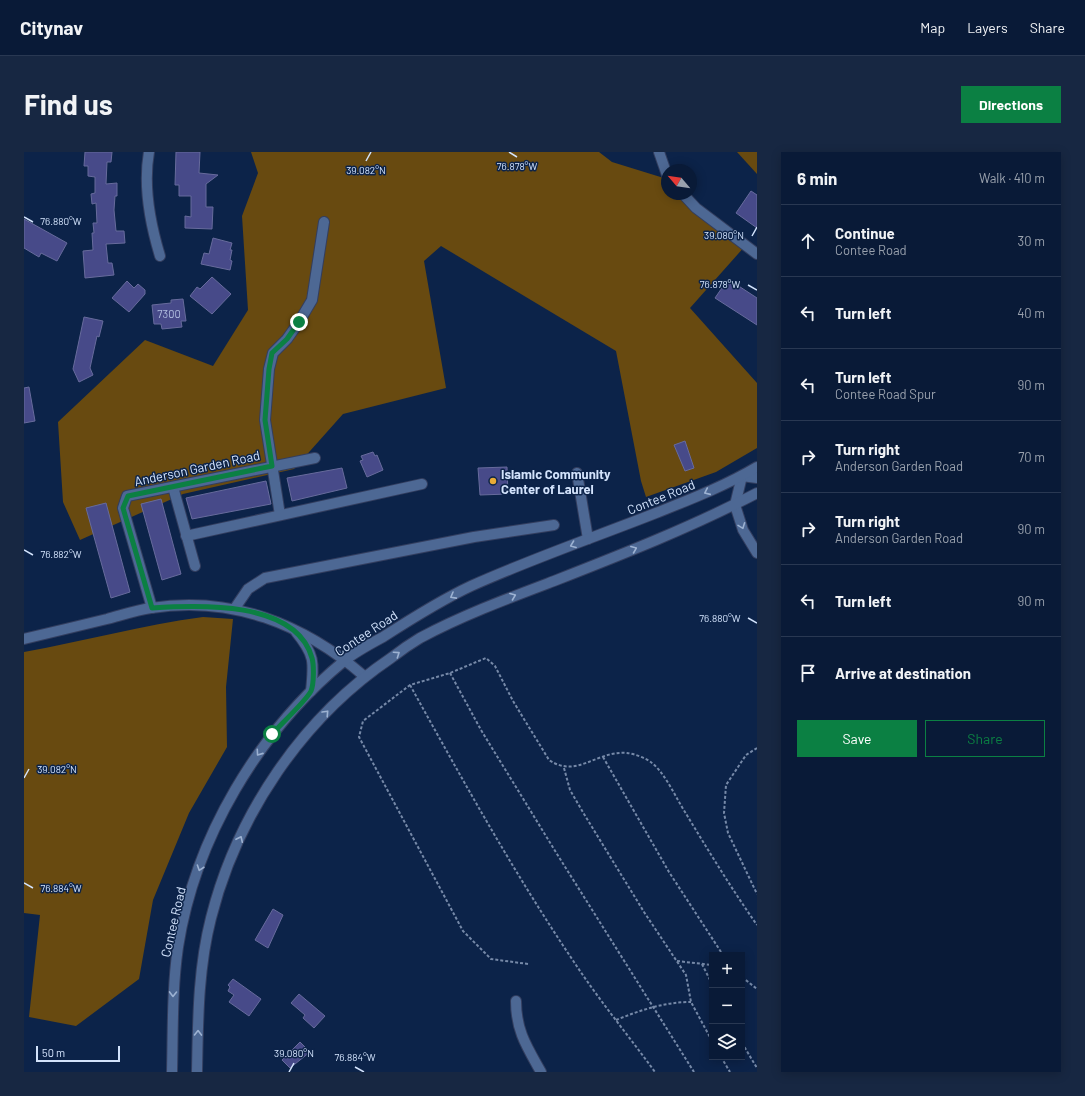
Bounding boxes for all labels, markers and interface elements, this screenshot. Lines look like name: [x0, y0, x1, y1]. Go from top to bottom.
text: Citynav: [20, 16, 83, 39]
text: Map: [920, 19, 945, 36]
text: Layers: [967, 19, 1008, 36]
text: Share: [1030, 19, 1065, 36]
button: Directions: [961, 86, 1061, 123]
text: Find us: [24, 87, 113, 121]
text: 76.878°W: [497, 160, 537, 172]
text: 39.082°N: [346, 164, 386, 176]
north arrow: [661, 164, 697, 200]
text: 6 min: [797, 168, 837, 188]
text: Walk · 410 m: [979, 170, 1045, 186]
text: 76.880°W: [40, 215, 82, 227]
text: Continue: [835, 224, 895, 242]
text: 39.080°N: [704, 229, 744, 241]
icon: ahead: [797, 230, 819, 252]
text: 30 m: [1018, 233, 1045, 249]
text: Contee Road: [835, 242, 907, 258]
text: 76.878°W: [700, 278, 740, 290]
icon: left: [797, 302, 819, 324]
text: Turn left: [835, 304, 891, 322]
text: 40 m: [1017, 305, 1045, 321]
house number: 7300: [157, 307, 181, 320]
route end: [290, 313, 308, 331]
text: Turn left: [835, 368, 891, 386]
icon: left: [797, 374, 819, 396]
text: 90 m: [1018, 377, 1045, 393]
text: Contee Road Spur: [835, 386, 936, 402]
text: Turn right: [835, 440, 900, 458]
icon: right: [797, 446, 819, 468]
street label: Anderson Garden Road: [133, 447, 261, 489]
text: 70 m: [1018, 449, 1045, 465]
text: Anderson Garden Road: [835, 458, 963, 474]
place label: Islamic Community Center of Laurel: [501, 466, 611, 497]
marker: Islamic Community Center of Laurel: [488, 476, 498, 486]
street label: Contee Road: [625, 476, 697, 518]
one-way arrow: [704, 488, 711, 496]
text: Turn right: [835, 512, 900, 530]
icon: right: [797, 518, 819, 540]
text: 90 m: [1018, 521, 1045, 537]
one-way arrow: [738, 523, 746, 530]
text: Anderson Garden Road: [835, 530, 963, 546]
one-way arrow: [569, 541, 576, 549]
one-way arrow: [630, 545, 637, 553]
text: 76.882°W: [40, 548, 82, 560]
icon: left: [797, 590, 819, 612]
one-way arrow: [450, 591, 458, 599]
text: Turn left: [835, 592, 891, 610]
one-way arrow: [509, 593, 516, 601]
text: 90 m: [1018, 593, 1045, 609]
street label: Contee Road: [332, 607, 400, 659]
text: 76.880°W: [699, 612, 741, 624]
one-way arrow: [392, 652, 399, 659]
icon: arrive: [797, 662, 819, 684]
text: Arrive at destination: [835, 664, 971, 682]
one-way arrow: [321, 710, 329, 718]
button: Save: [797, 720, 917, 757]
button: Share: [925, 720, 1045, 757]
route start: [263, 725, 281, 743]
one-way arrow: [257, 748, 264, 755]
text: 39.082°N: [37, 763, 77, 775]
one-way arrow: [235, 836, 243, 844]
one-way arrow: [196, 864, 205, 871]
text: 76.884°W: [40, 882, 82, 894]
street label: Contee Road: [157, 885, 189, 959]
map controls: [709, 952, 745, 1060]
button: +: [709, 952, 745, 988]
button: −: [709, 988, 745, 1024]
one-way arrow: [169, 991, 178, 997]
button: layers: [709, 1024, 745, 1060]
one-way arrow: [194, 1030, 202, 1036]
scale bar: [36, 1044, 120, 1063]
text: 50 m: [42, 1046, 65, 1059]
text: 39.080°N: [274, 1047, 314, 1059]
text: 76.884°W: [334, 1051, 376, 1063]

